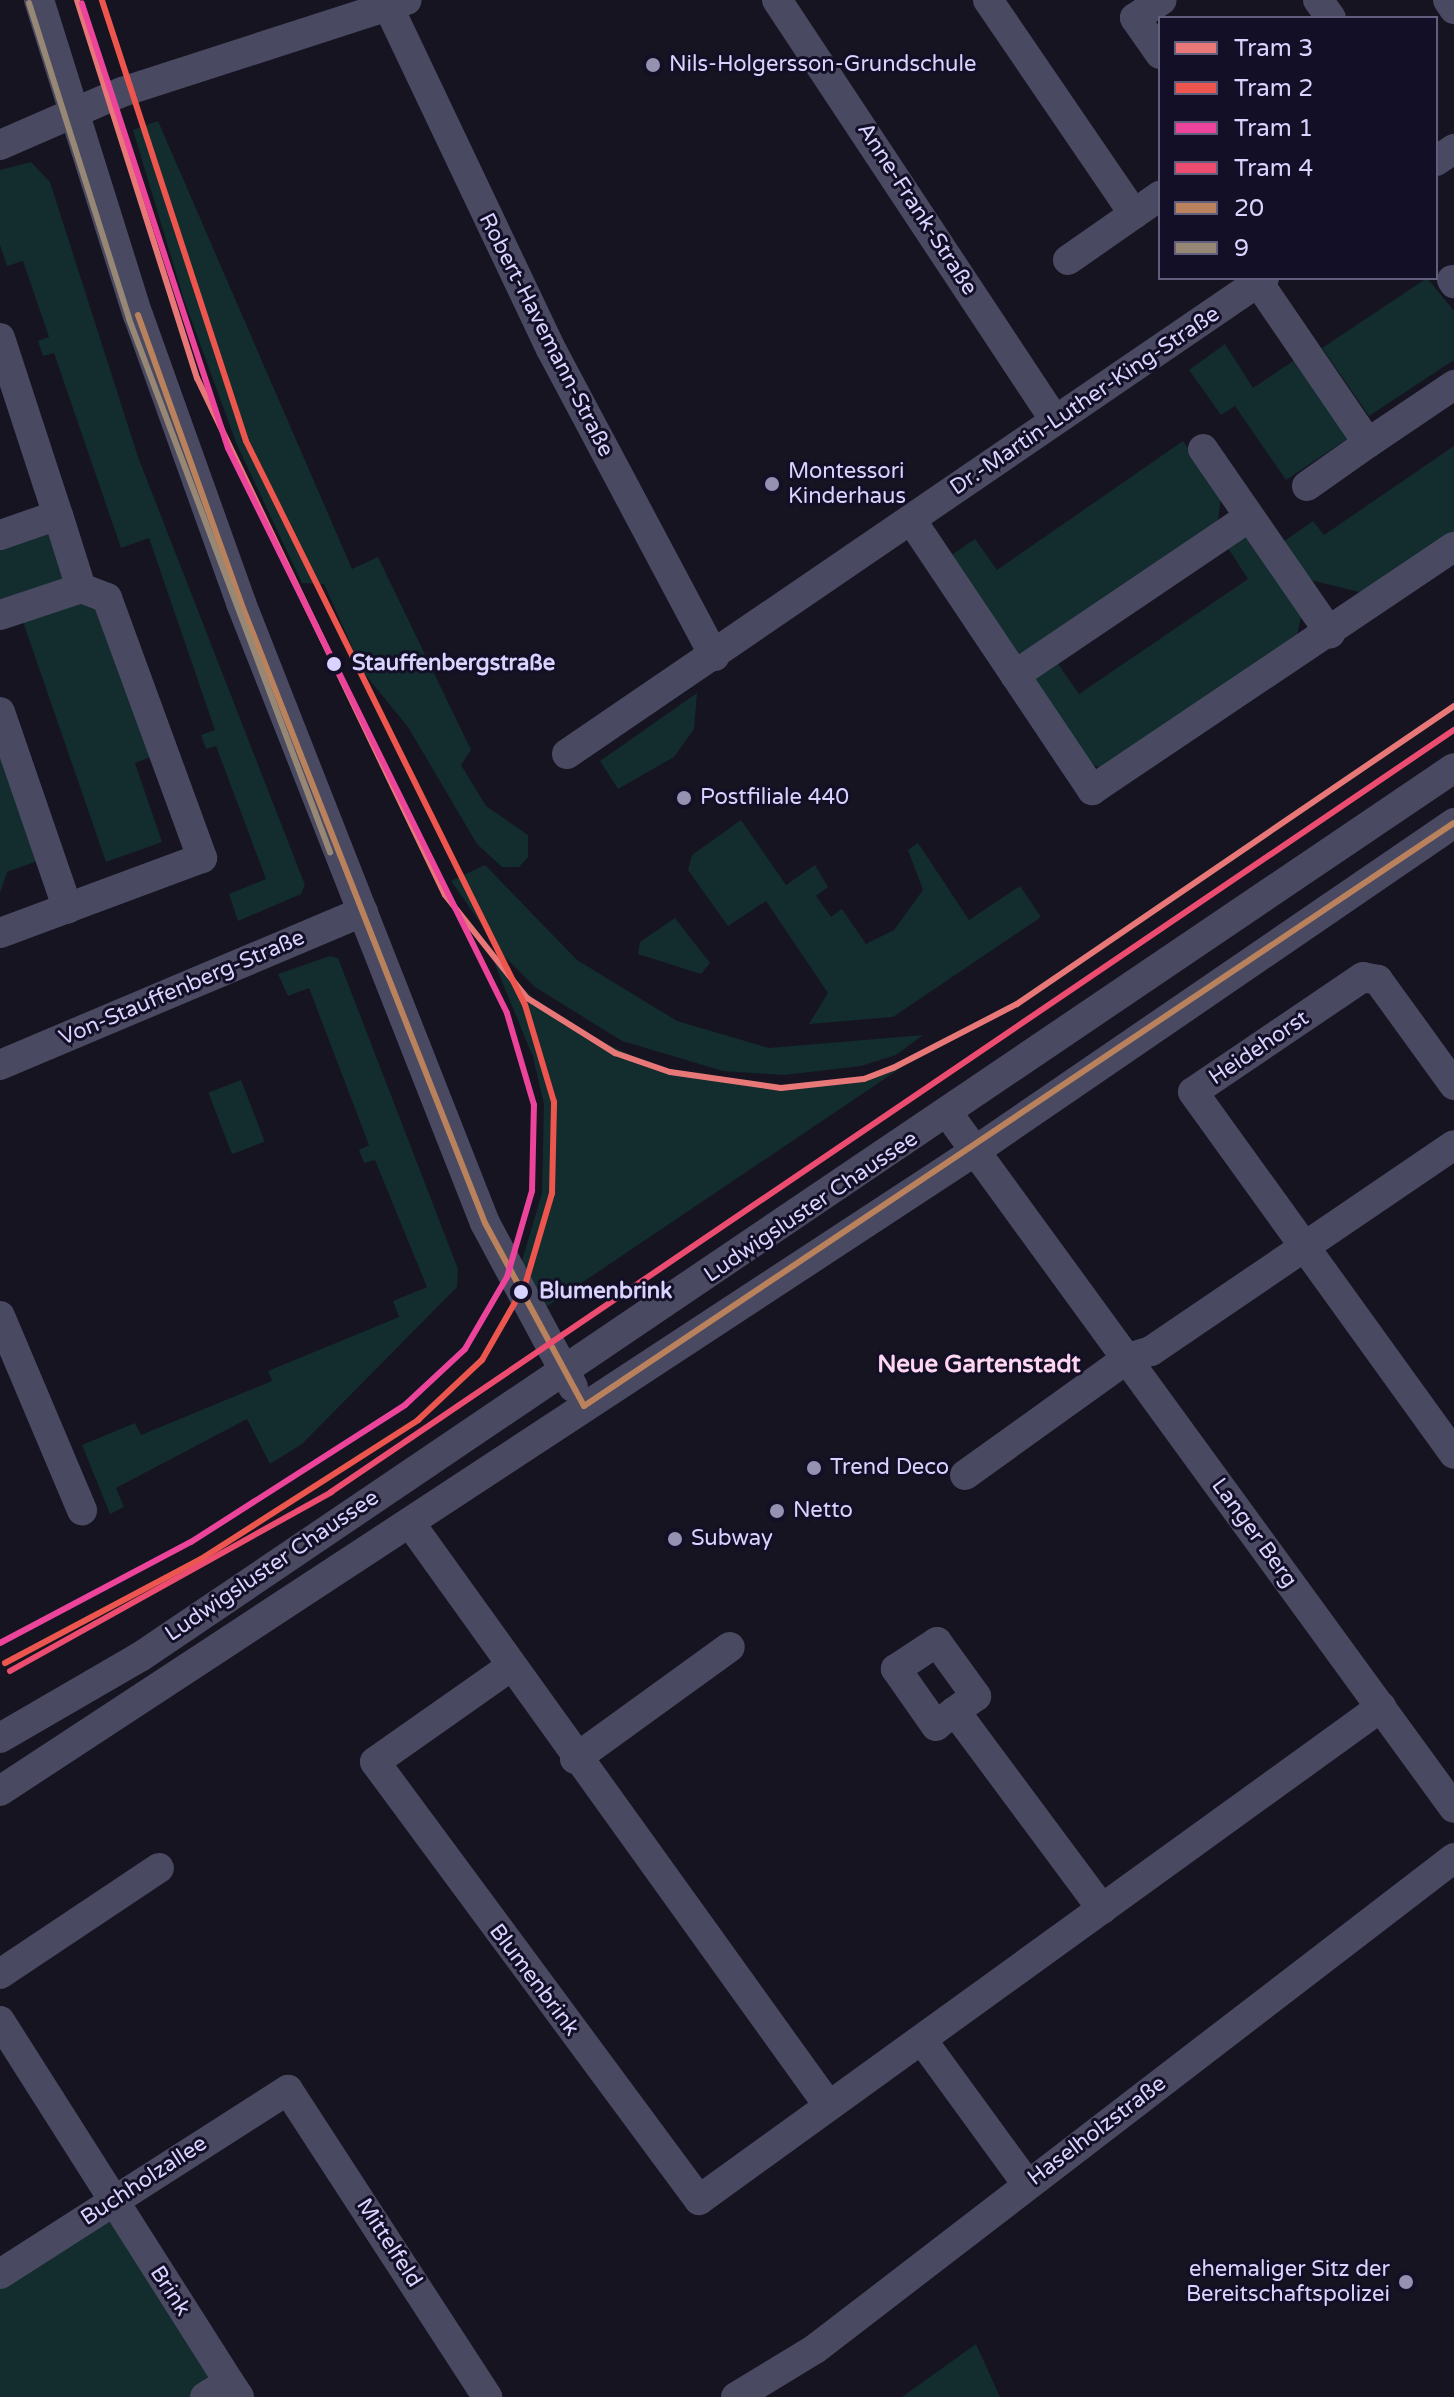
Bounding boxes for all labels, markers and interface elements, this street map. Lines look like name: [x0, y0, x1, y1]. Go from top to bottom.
legend: [1158, 16, 1438, 280]
text: Tram 3: [1234, 34, 1313, 63]
place label: Nils-Holgersson-Grundschule: [669, 52, 976, 78]
marker: Nils-Holgersson-Grundschule: [644, 56, 662, 74]
text: Tram 2: [1234, 74, 1313, 103]
text: Tram 1: [1234, 114, 1313, 143]
street label: Anne-Frank-Straße: [851, 118, 983, 300]
text: Tram 4: [1234, 154, 1313, 183]
text: 20: [1234, 194, 1264, 223]
street label: Robert-Havemann-Straße: [473, 209, 619, 461]
text: 9: [1234, 234, 1249, 263]
street label: Dr.-Martin-Luther-King-Straße: [945, 301, 1225, 501]
place label: Montessori Kinderhaus: [788, 458, 906, 510]
marker: Montessori Kinderhaus: [763, 475, 781, 493]
place label: Stauffenbergstraße: [352, 651, 555, 677]
marker: Stauffenbergstraße: [323, 653, 345, 675]
place label: Postfiliale 440: [700, 785, 849, 811]
marker: Postfiliale 440: [675, 789, 693, 807]
street label: Von-Stauffenberg-Straße: [55, 924, 309, 1052]
street label: Heidehorst: [1204, 1005, 1314, 1091]
street label: Ludwigsluster Chaussee: [699, 1126, 923, 1288]
place label: Blumenbrink: [539, 1279, 672, 1305]
marker: Blumenbrink: [510, 1281, 532, 1303]
district label: Neue Gartenstadt: [877, 1351, 1081, 1379]
place label: Trend Deco: [830, 1455, 949, 1481]
marker: Trend Deco: [805, 1459, 823, 1477]
street label: Langer Berg: [1206, 1473, 1302, 1593]
street label: Ludwigsluster Chaussee: [160, 1485, 384, 1647]
place label: Netto: [793, 1498, 853, 1524]
marker: Netto: [768, 1502, 786, 1520]
place label: Subway: [691, 1526, 773, 1552]
marker: Subway: [666, 1530, 684, 1548]
street label: Blumenbrink: [483, 1919, 585, 2041]
street label: Haselholzstraße: [1023, 2070, 1171, 2192]
street label: Buchholzallee: [76, 2130, 212, 2232]
street label: Mittelfeld: [351, 2194, 427, 2292]
place label: ehemaliger Sitz der Bereitschaftspolizei: [1186, 2256, 1390, 2308]
street label: Brink: [144, 2261, 196, 2321]
marker: ehemaliger Sitz der Bereitschaftspolizei: [1397, 2273, 1415, 2291]

